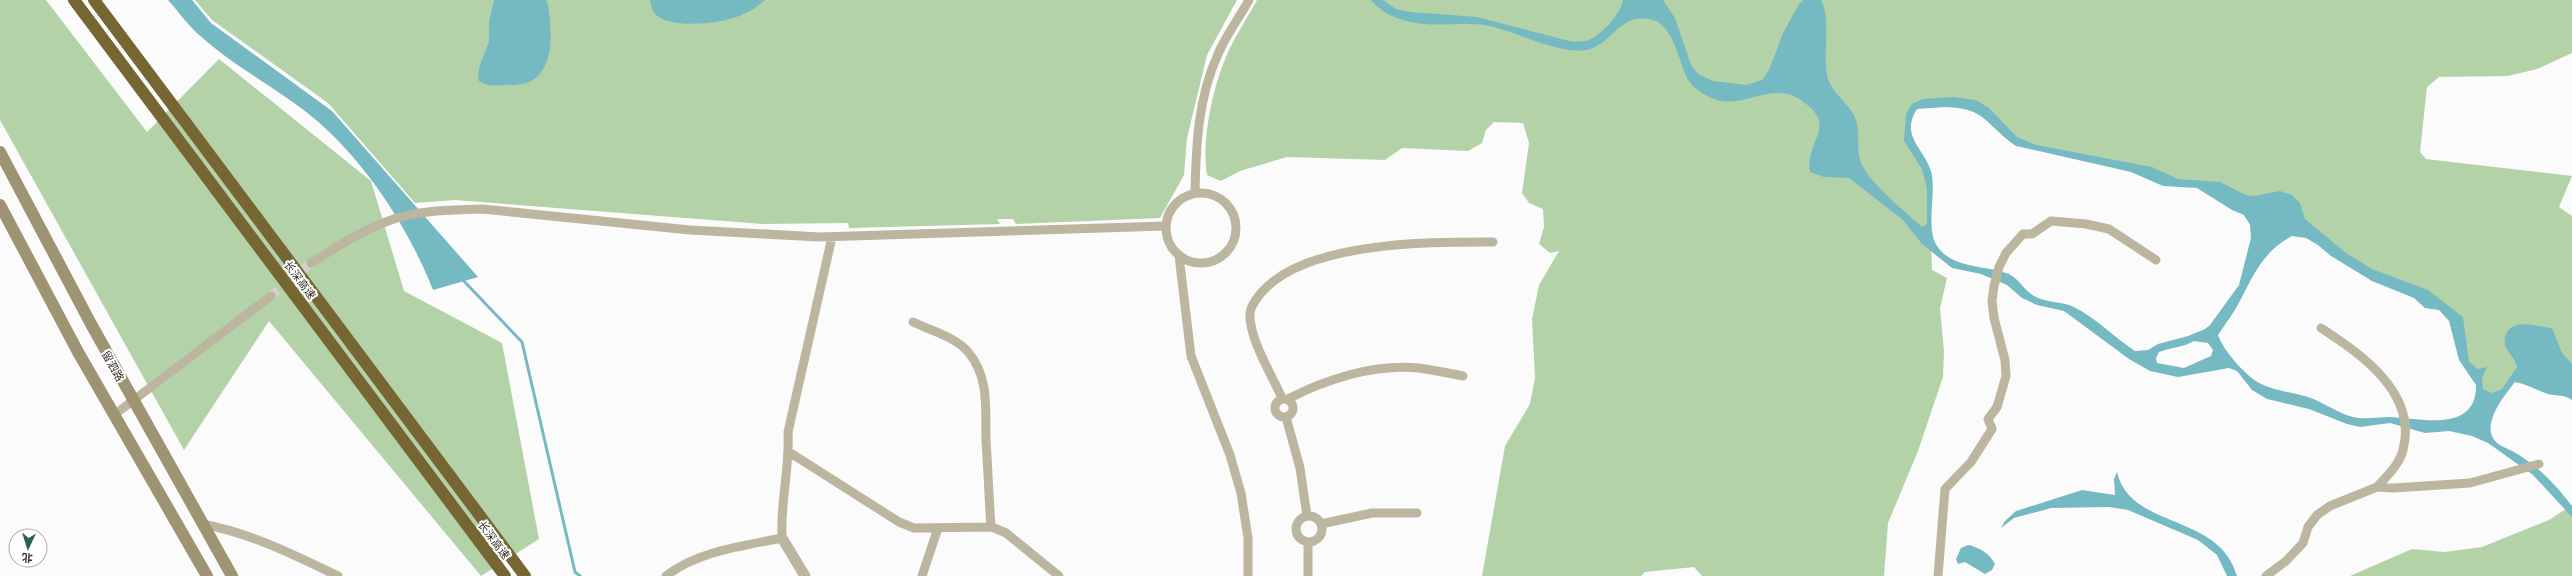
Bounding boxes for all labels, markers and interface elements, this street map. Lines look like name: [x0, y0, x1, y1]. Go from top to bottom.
street label: 长深高速: [281, 258, 319, 302]
street label: 留泗路: [99, 348, 127, 384]
street label: 长深高速: [475, 518, 513, 562]
north arrow: [8, 528, 48, 568]
text: 北: [21, 551, 33, 565]

